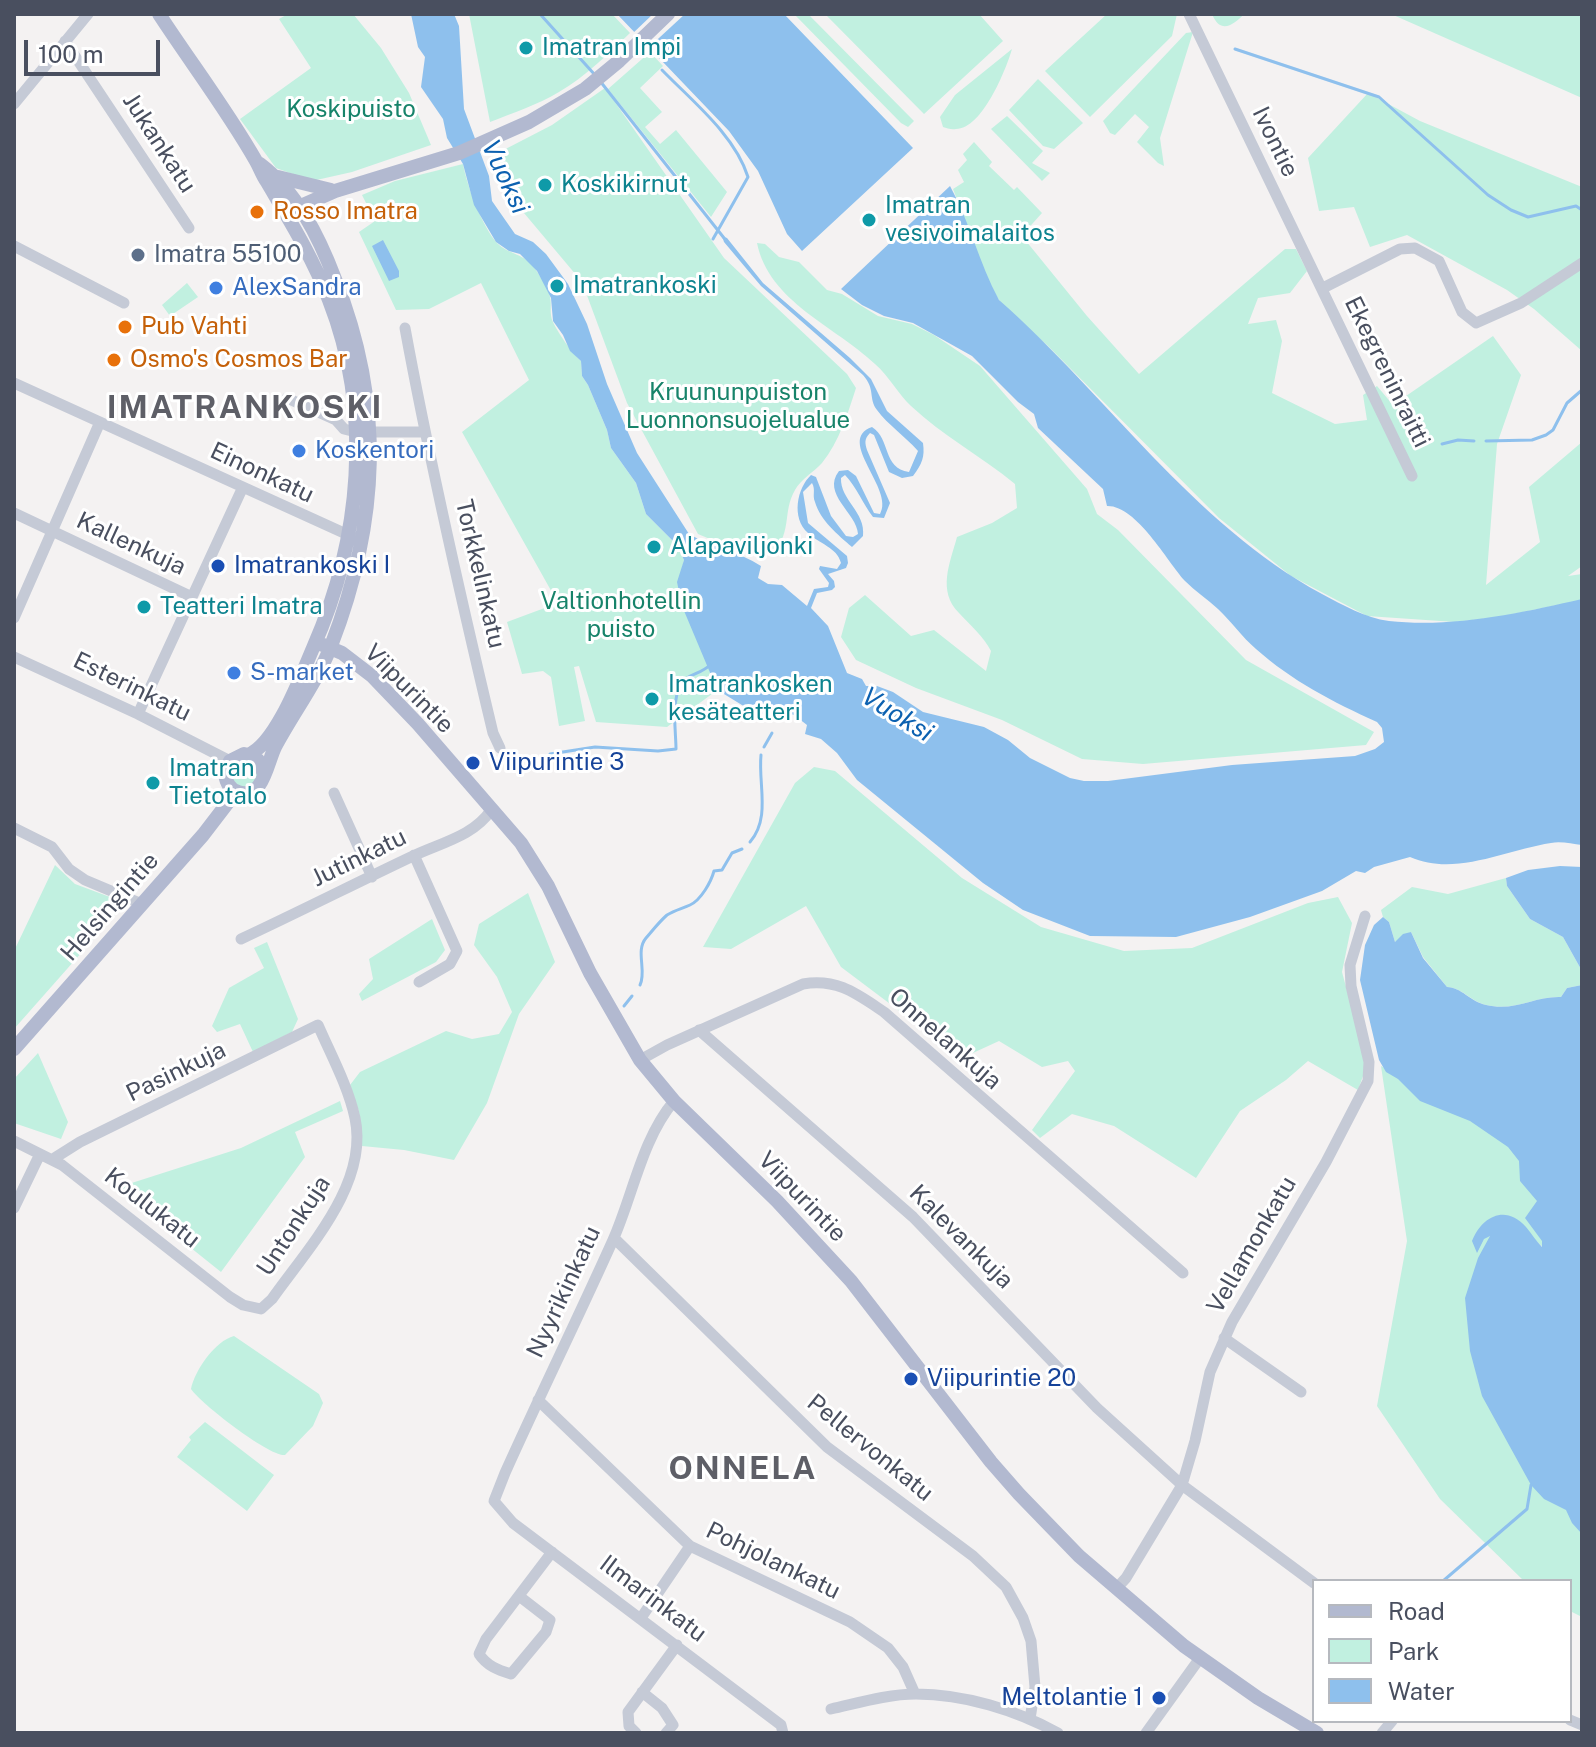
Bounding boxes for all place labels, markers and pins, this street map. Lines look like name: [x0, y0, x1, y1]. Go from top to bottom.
place label: Imatran Impi: [542, 34, 681, 62]
marker: Imatran Impi: [517, 39, 535, 57]
place label: Koskikirnut: [561, 171, 688, 199]
marker: Koskikirnut: [536, 176, 554, 194]
place label: Imatran vesivoimalaitos: [885, 192, 1055, 248]
place label: Rosso Imatra: [273, 198, 418, 226]
marker: Rosso Imatra: [248, 203, 266, 221]
marker: Imatran vesivoimalaitos: [860, 211, 878, 229]
place label: Imatra 55100: [154, 241, 301, 269]
marker: Imatra 55100: [129, 246, 147, 264]
place label: Imatrankoski: [573, 272, 717, 300]
place label: AlexSandra: [232, 274, 361, 302]
marker: Imatrankoski: [548, 277, 566, 295]
marker: AlexSandra: [207, 279, 225, 297]
place label: Pub Vahti: [141, 313, 247, 341]
marker: Pub Vahti: [116, 318, 134, 336]
place label: Osmo's Cosmos Bar: [130, 346, 348, 374]
marker: Osmo's Cosmos Bar: [105, 351, 123, 369]
place label: Koskentori: [315, 437, 434, 465]
marker: Koskentori: [290, 442, 308, 460]
place label: Alapaviljonki: [670, 533, 813, 561]
marker: Alapaviljonki: [645, 538, 663, 556]
place label: Imatrankoski I: [234, 552, 390, 580]
marker: Imatrankoski I: [209, 557, 227, 575]
place label: Teatteri Imatra: [160, 593, 323, 621]
marker: Teatteri Imatra: [135, 598, 153, 616]
place label: S-market: [250, 659, 354, 687]
marker: S-market: [225, 664, 243, 682]
place label: Imatrankosken kesäteatteri: [668, 671, 833, 727]
marker: Imatrankosken kesäteatteri: [643, 690, 661, 708]
place label: Viipurintie 3: [489, 749, 624, 777]
marker: Viipurintie 3: [464, 754, 482, 772]
place label: Imatran Tietotalo: [169, 755, 267, 811]
marker: Imatran Tietotalo: [144, 774, 162, 792]
place label: Viipurintie 20: [927, 1365, 1076, 1393]
marker: Viipurintie 20: [902, 1370, 920, 1388]
place label: Meltolantie 1: [1001, 1684, 1143, 1712]
marker: Meltolantie 1: [1150, 1689, 1168, 1707]

